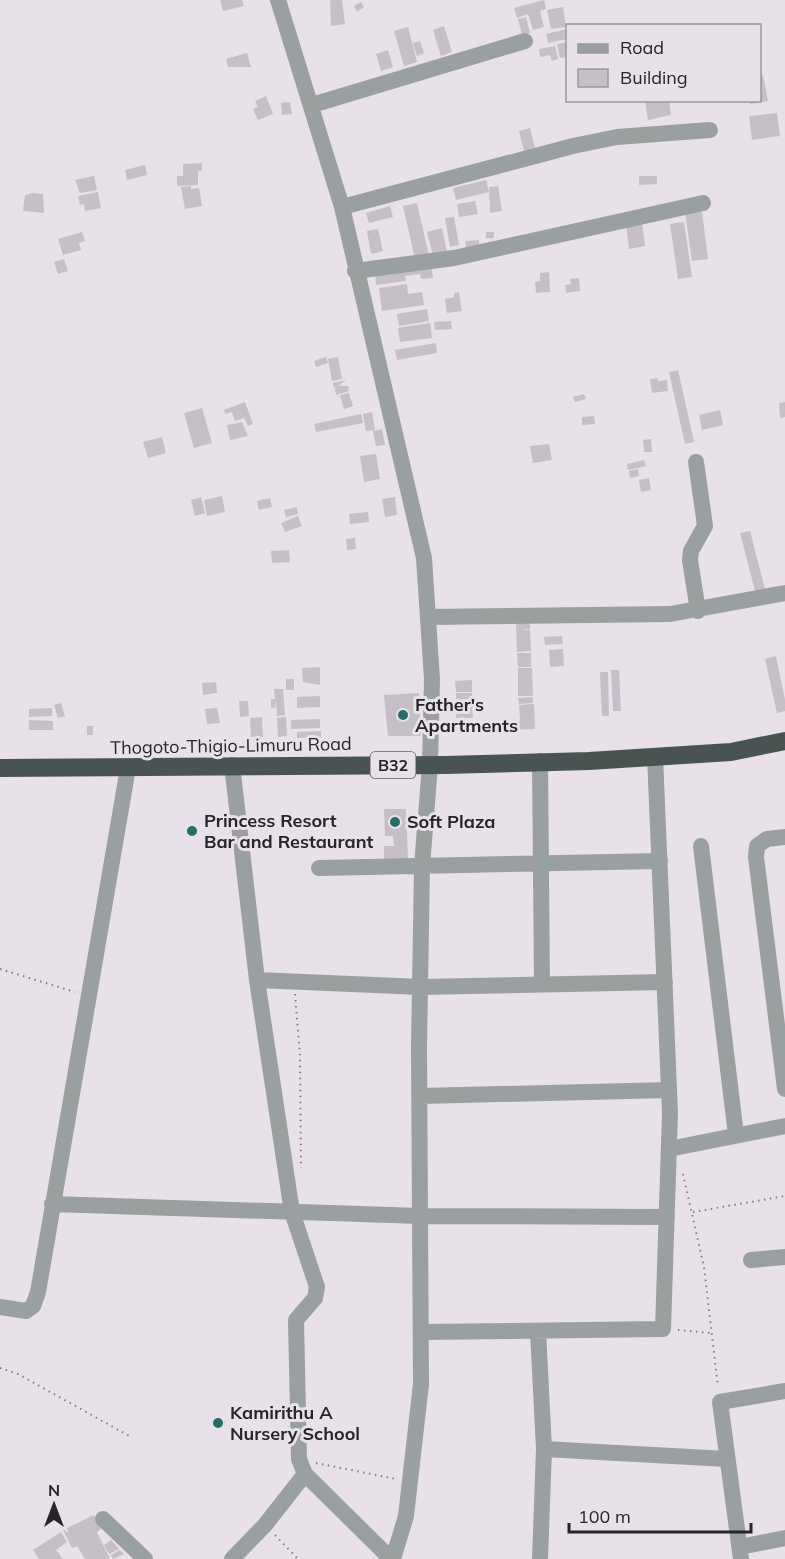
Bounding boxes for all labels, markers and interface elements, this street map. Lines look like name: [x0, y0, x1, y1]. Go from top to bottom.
legend: [566, 24, 761, 102]
text: Road: [620, 36, 664, 59]
text: Building: [620, 66, 688, 89]
place label: Father's Apartments: [415, 693, 518, 737]
marker: Father's Apartments: [396, 708, 410, 722]
street label: Thogoto-Thigio-Limuru Road: [110, 732, 352, 759]
road number: B32: [370, 752, 416, 778]
place label: Princess Resort Bar and Restaurant: [204, 809, 374, 853]
place label: Soft Plaza: [407, 810, 495, 833]
marker: Soft Plaza: [388, 815, 402, 829]
marker: Princess Resort Bar and Restaurant: [185, 824, 199, 838]
place label: Kamirithu A Nursery School: [230, 1401, 360, 1445]
marker: Kamirithu A Nursery School: [211, 1416, 225, 1430]
north arrow: [24, 1475, 84, 1535]
text: N: [48, 1480, 60, 1500]
scale bar: [569, 1496, 750, 1534]
text: 100 m: [578, 1505, 631, 1528]

